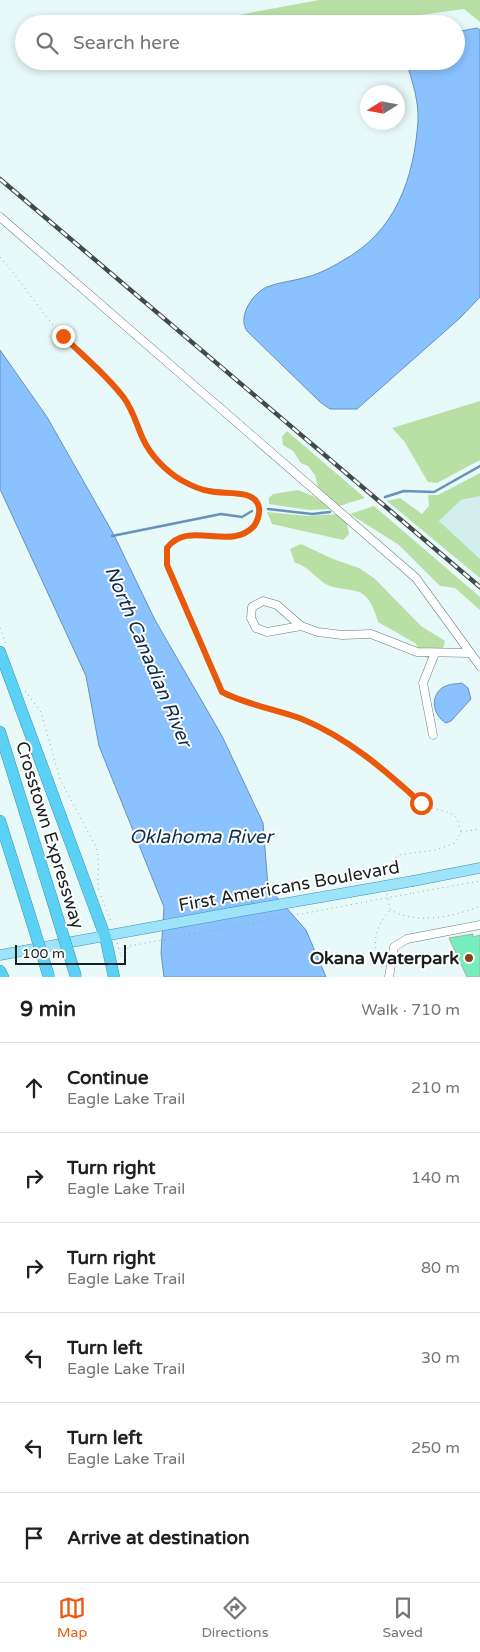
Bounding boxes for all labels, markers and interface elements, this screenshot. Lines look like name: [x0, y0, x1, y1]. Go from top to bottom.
search box: [15, 15, 465, 70]
icon: search: [33, 29, 61, 57]
text: Search here: [73, 32, 180, 54]
north arrow: [360, 85, 405, 130]
route end: [52, 325, 75, 348]
water label: North Canadian River: [100, 563, 197, 752]
street label: Crosstown Expressway: [11, 739, 89, 932]
route start: [410, 792, 433, 815]
water label: Oklahoma River: [129, 826, 275, 848]
street label: First Americans Boulevard: [177, 856, 401, 916]
scale bar: [15, 942, 126, 965]
text: 100 m: [22, 945, 65, 962]
place label: Okana Waterpark: [310, 947, 459, 969]
marker: Okana Waterpark: [463, 952, 475, 964]
text: 9 min: [20, 997, 76, 1022]
text: Walk · 710 m: [361, 1000, 460, 1020]
text: Continue: [67, 1067, 149, 1089]
icon: ahead: [20, 1074, 48, 1102]
text: 210 m: [411, 1078, 460, 1098]
text: Eagle Lake Trail: [67, 1089, 185, 1109]
text: Turn right: [67, 1157, 155, 1179]
icon: right: [20, 1164, 48, 1192]
text: 140 m: [411, 1168, 460, 1188]
text: Eagle Lake Trail: [67, 1179, 185, 1199]
text: Turn right: [67, 1247, 155, 1269]
icon: right: [20, 1254, 48, 1282]
text: 80 m: [421, 1258, 460, 1278]
text: Eagle Lake Trail: [67, 1269, 185, 1289]
text: Turn left: [67, 1337, 143, 1359]
icon: left: [20, 1344, 48, 1372]
text: 30 m: [421, 1348, 460, 1368]
text: Eagle Lake Trail: [67, 1359, 185, 1379]
text: Turn left: [67, 1427, 143, 1449]
icon: left: [20, 1434, 48, 1462]
text: 250 m: [411, 1438, 460, 1458]
text: Eagle Lake Trail: [67, 1449, 185, 1469]
icon: arrive: [20, 1524, 48, 1552]
text: Arrive at destination: [67, 1527, 250, 1549]
tab: Map: [57, 1594, 87, 1641]
tab: Directions: [201, 1594, 268, 1641]
tab: Saved: [382, 1594, 423, 1641]

